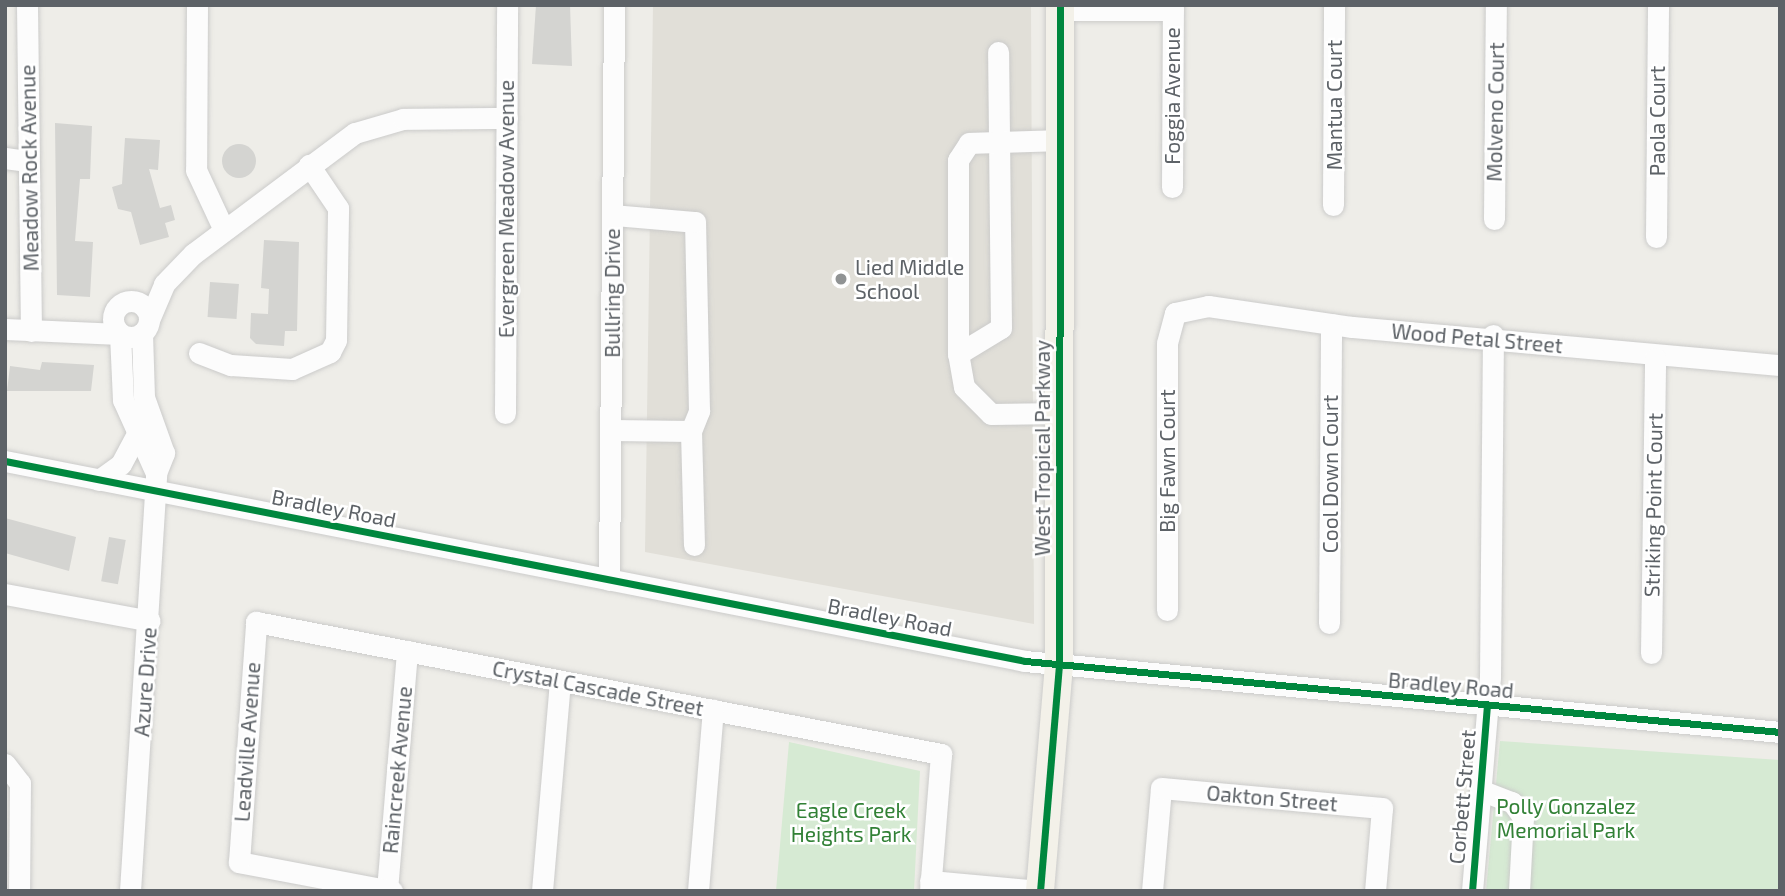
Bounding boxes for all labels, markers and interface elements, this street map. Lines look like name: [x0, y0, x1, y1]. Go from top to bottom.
street label: Foggia Avenue: [1159, 27, 1185, 165]
street label: Mantua Court: [1321, 40, 1347, 170]
street label: Molveno Court: [1481, 42, 1509, 182]
street label: Meadow Rock Avenue: [15, 64, 43, 272]
street label: Paola Court: [1644, 66, 1670, 176]
street label: Evergreen Meadow Avenue: [493, 79, 519, 339]
street label: Bullring Drive: [599, 228, 625, 358]
place label: Lied Middle School: [855, 254, 964, 304]
marker: Lied Middle School: [833, 271, 849, 287]
street label: Wood Petal Street: [1390, 318, 1564, 358]
street label: West Tropical Parkway: [1029, 339, 1055, 557]
street label: Big Fawn Court: [1154, 389, 1180, 533]
street label: Cool Down Court: [1317, 394, 1343, 554]
street label: Striking Point Court: [1639, 413, 1667, 597]
street label: Bradley Road: [269, 484, 399, 532]
street label: Bradley Road: [825, 593, 955, 641]
street label: Azure Drive: [129, 626, 161, 738]
street label: Crystal Cascade Street: [490, 655, 706, 721]
street label: Leadville Avenue: [229, 661, 265, 823]
street label: Bradley Road: [1387, 667, 1515, 703]
street label: Raincreek Avenue: [377, 685, 417, 855]
street label: Corbett Street: [1444, 729, 1480, 865]
street label: Oakton Street: [1205, 780, 1339, 816]
park label: Polly Gonzalez Memorial Park: [1496, 793, 1636, 843]
park label: Eagle Creek Heights Park: [791, 797, 911, 847]

